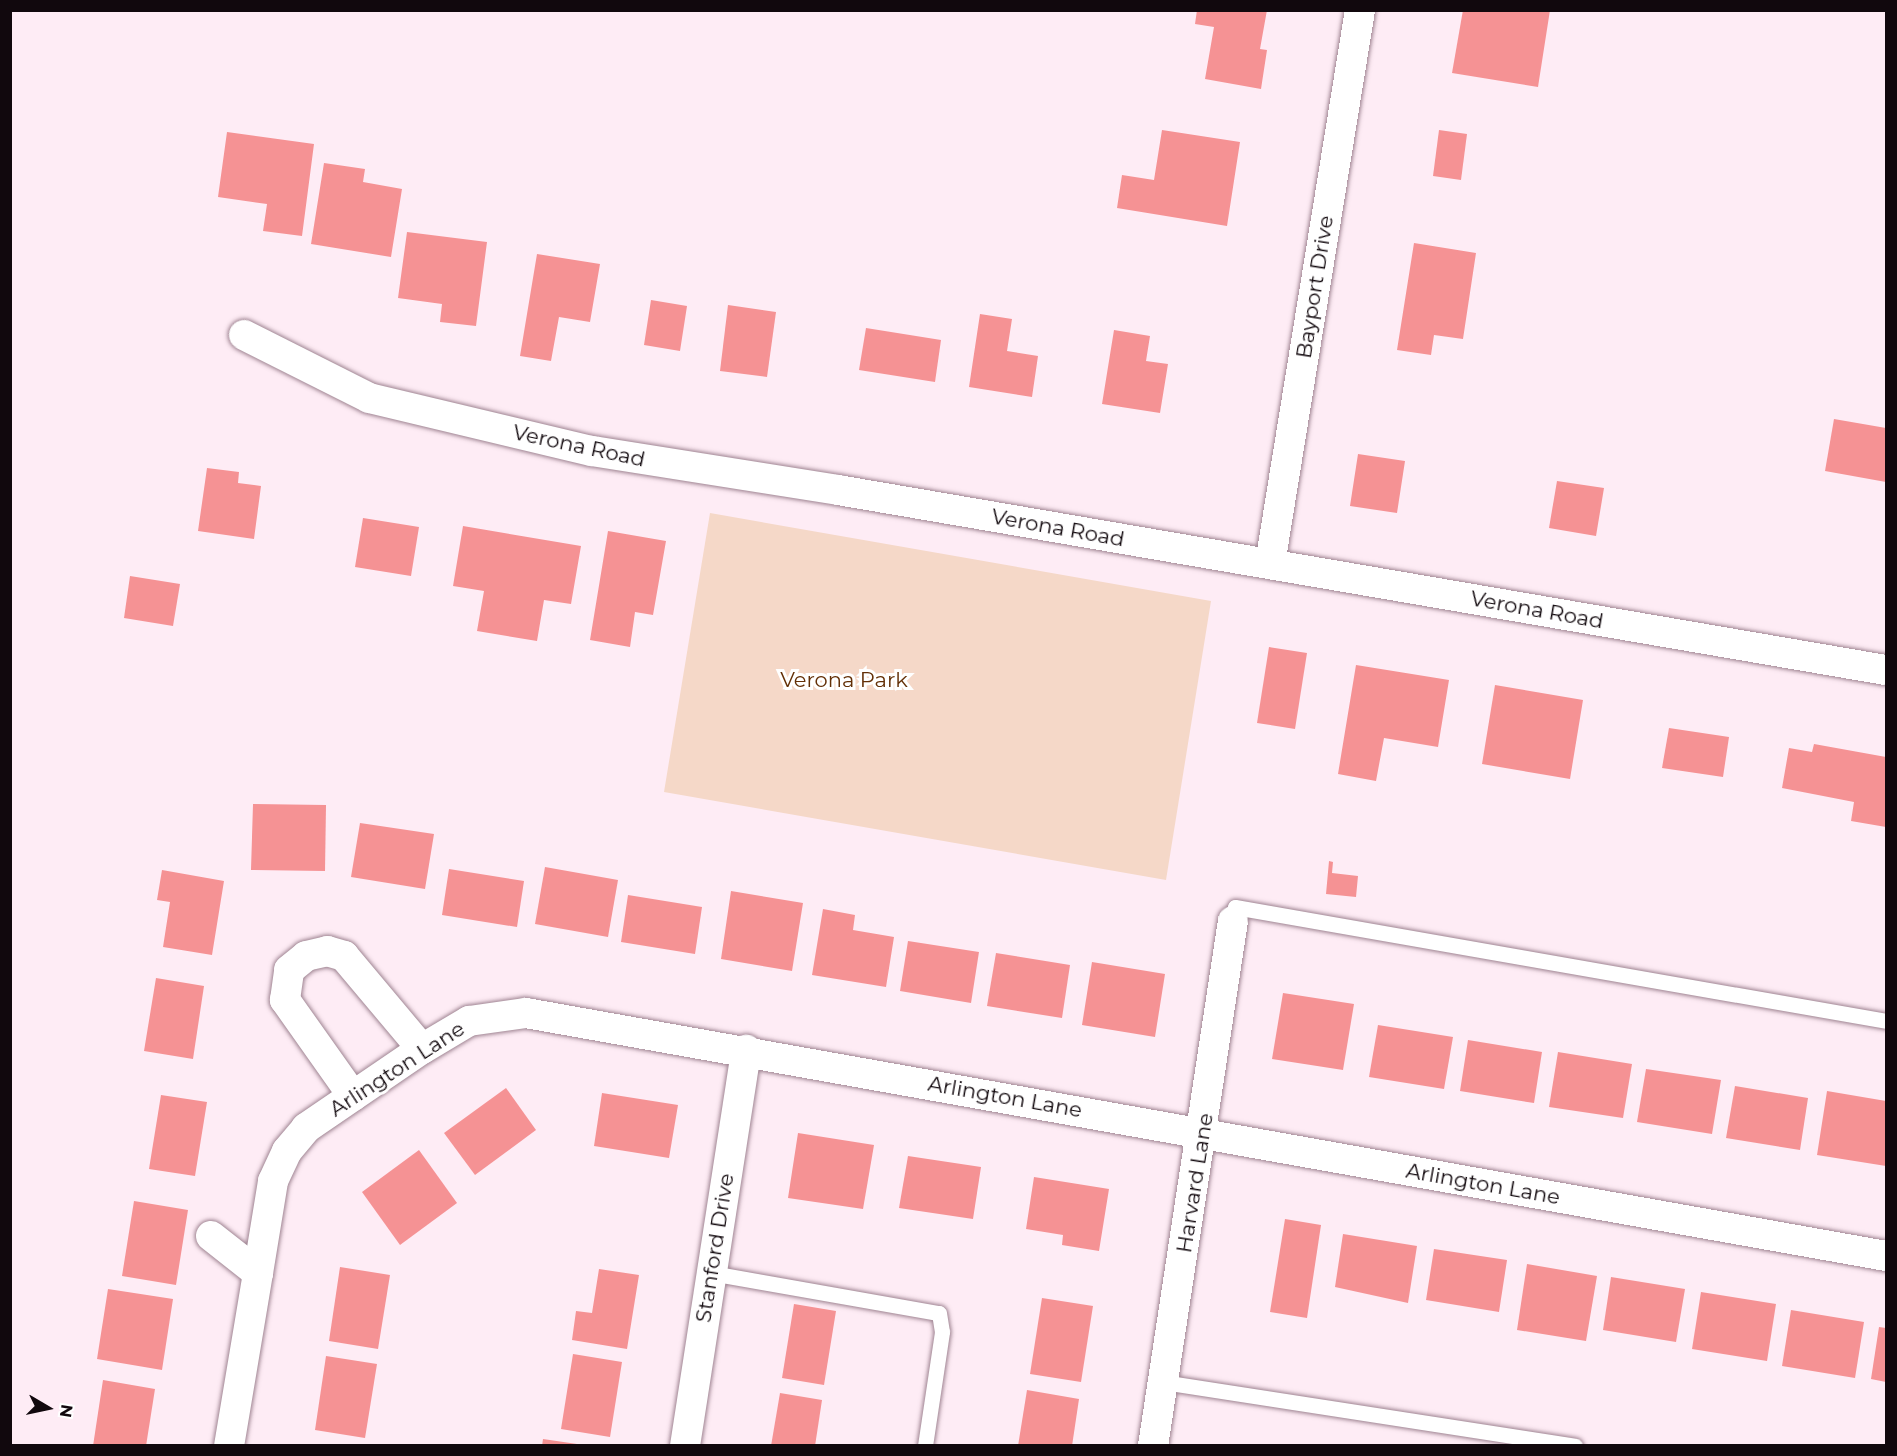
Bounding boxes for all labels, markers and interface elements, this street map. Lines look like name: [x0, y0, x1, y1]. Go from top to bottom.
street label: Bayport Drive: [1291, 214, 1339, 360]
street label: Verona Road: [511, 420, 647, 472]
street label: Verona Road: [990, 504, 1126, 552]
street label: Verona Road: [1469, 586, 1605, 634]
park label: Verona Park: [780, 667, 908, 693]
street label: Arlington Lane: [325, 1016, 469, 1122]
street label: Arlington Lane: [926, 1071, 1084, 1123]
street label: Harvard Lane: [1172, 1111, 1218, 1255]
street label: Arlington Lane: [1404, 1158, 1562, 1210]
street label: Stanford Drive: [691, 1172, 739, 1324]
north arrow: [18, 1378, 78, 1438]
text: N: [56, 1403, 77, 1419]

